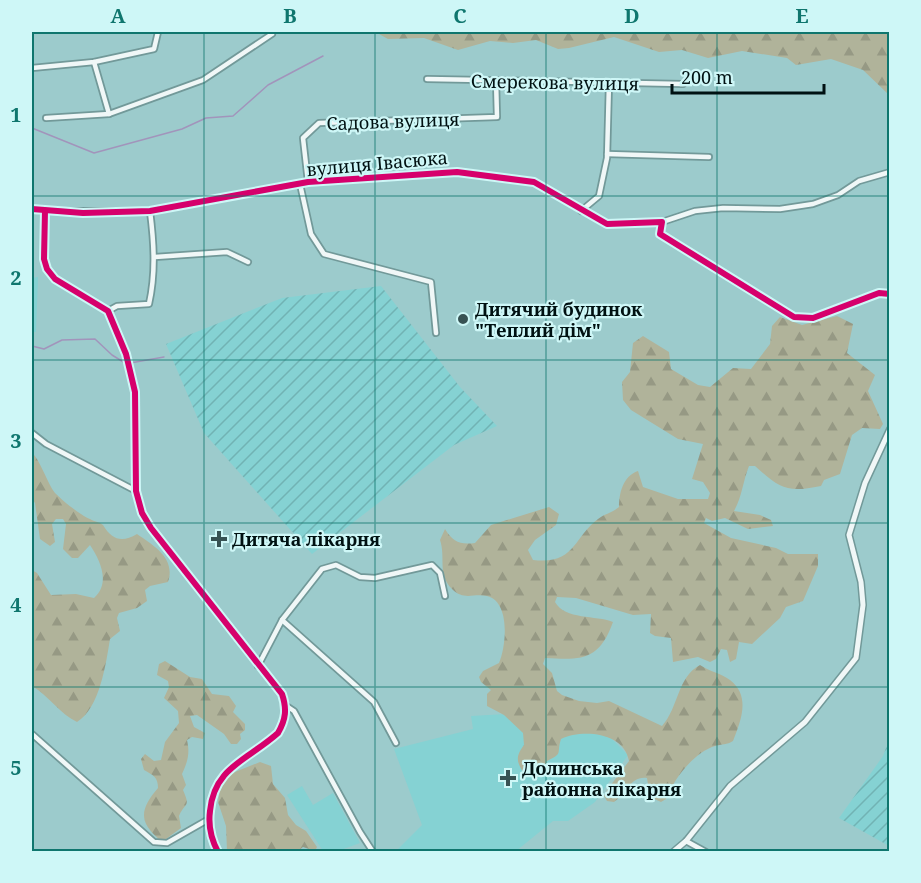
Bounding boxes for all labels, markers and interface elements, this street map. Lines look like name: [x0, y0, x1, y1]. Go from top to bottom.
text: A: [110, 2, 126, 29]
text: B: [283, 2, 297, 29]
text: C: [453, 2, 467, 29]
text: D: [624, 2, 640, 29]
text: E: [795, 2, 809, 29]
scale bar: [672, 57, 824, 95]
text: 200 m: [681, 65, 733, 89]
street label: Смерекова вулиця: [471, 69, 639, 95]
text: 1: [10, 101, 22, 128]
street label: Садова вулиця: [326, 107, 460, 135]
street label: вулиця Івасюка: [305, 145, 449, 181]
text: 2: [10, 264, 22, 291]
place label: Дитячий будинок "Теплий дім": [475, 297, 643, 342]
marker: Дитячий будинок "Теплий дім": [456, 312, 470, 326]
text: 3: [10, 427, 22, 454]
place label: Дитяча лікарня: [232, 527, 380, 551]
marker: Дитяча лікарня: [210, 530, 228, 548]
text: 4: [10, 591, 22, 618]
text: 5: [10, 754, 22, 781]
place label: Долинська районна лікарня: [522, 756, 681, 801]
marker: Долинська районна лікарня: [499, 769, 517, 787]

